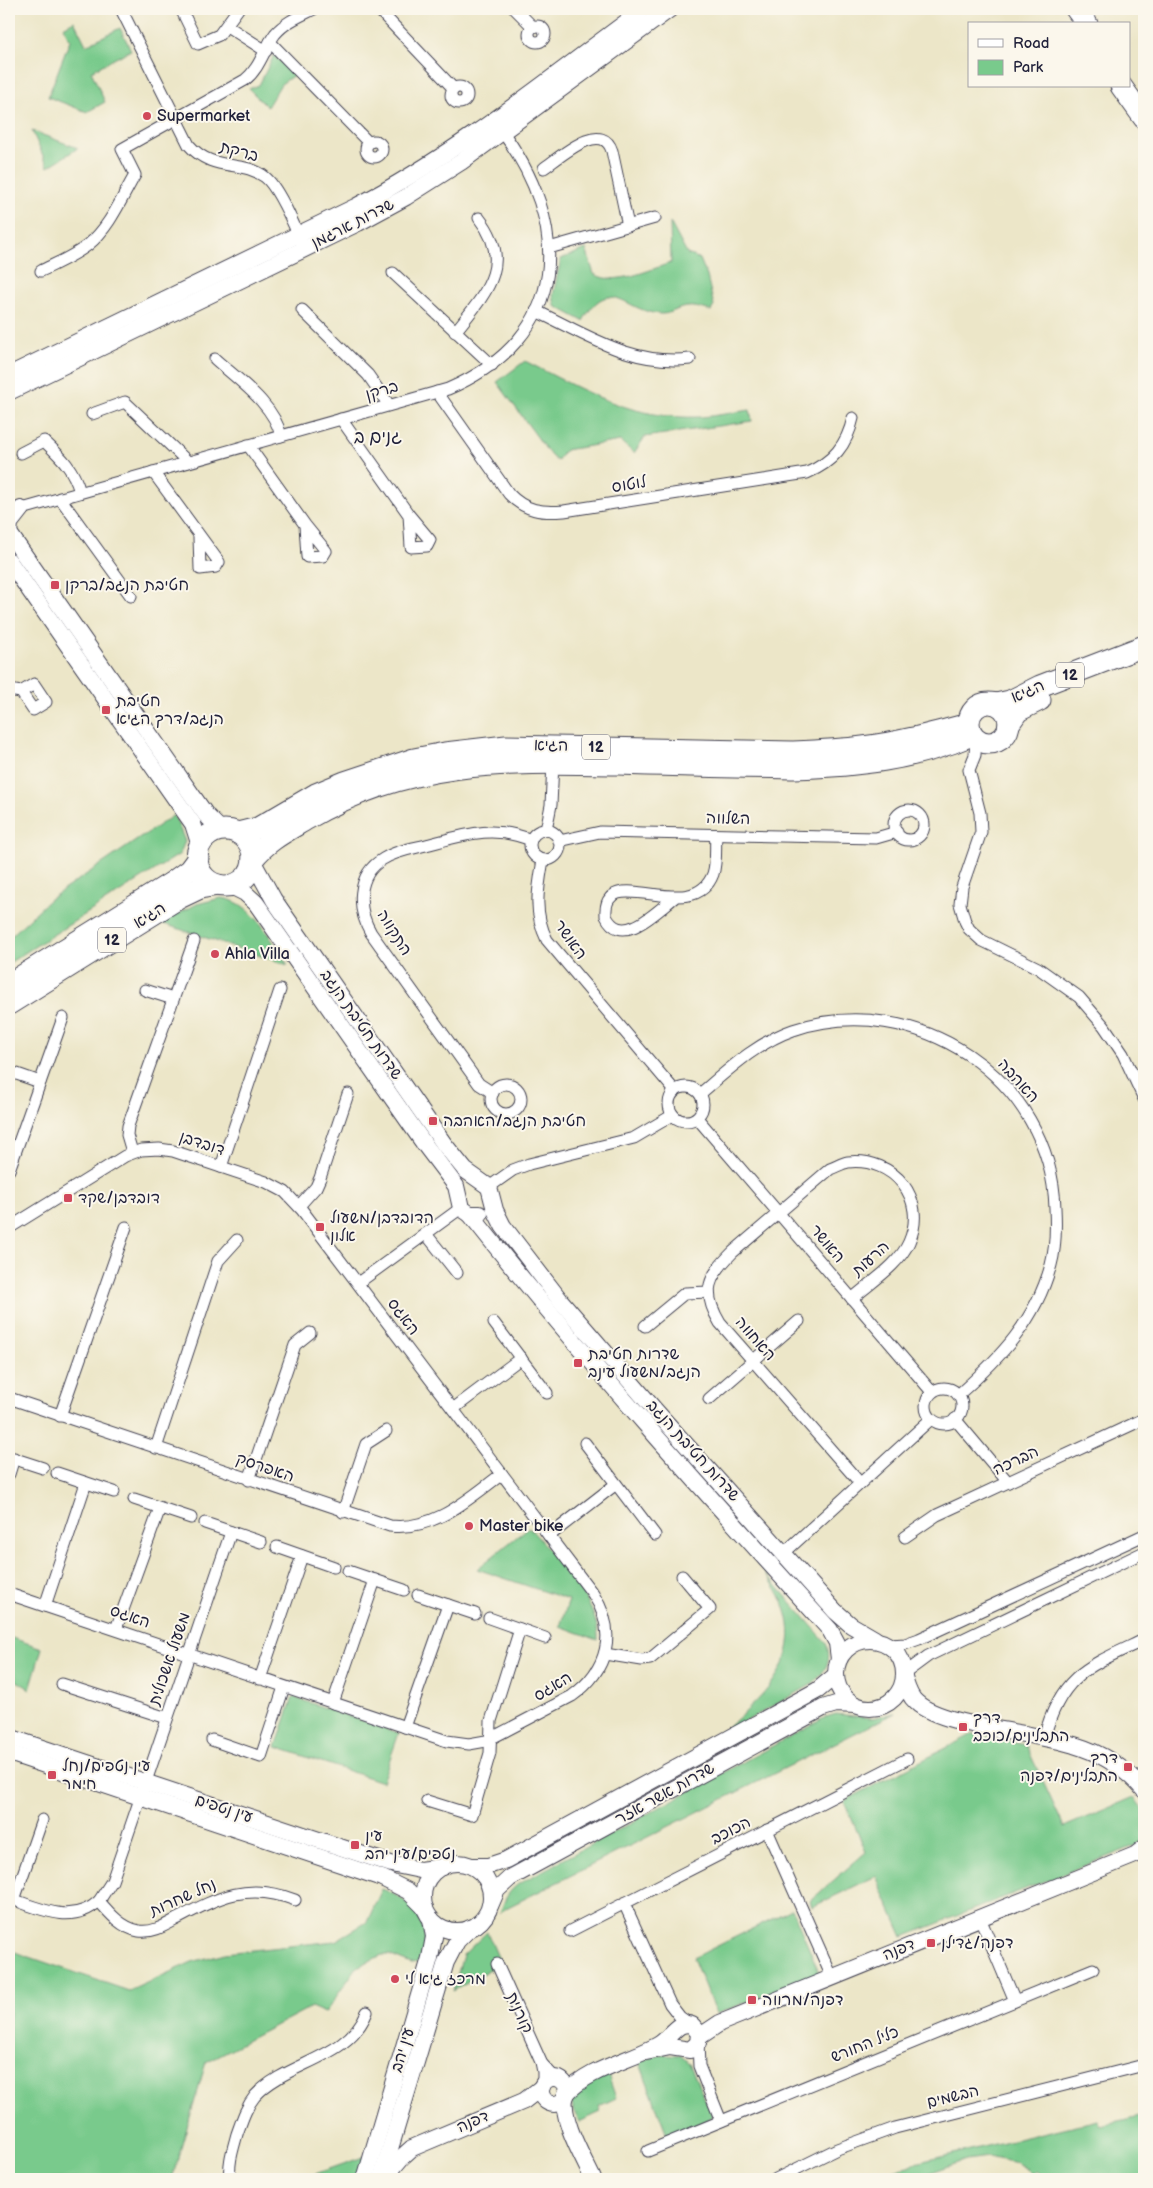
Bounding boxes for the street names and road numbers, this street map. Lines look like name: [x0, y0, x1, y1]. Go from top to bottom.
street label: ברקת: [217, 137, 260, 166]
street label: שדרות ארגמן: [308, 195, 398, 253]
street label: ברקן: [363, 377, 401, 405]
street label: לוטוס: [610, 473, 648, 497]
road number: 12: [1056, 662, 1084, 688]
street label: הגיא: [1008, 676, 1048, 708]
road number: 12: [582, 734, 610, 760]
street label: הגיא: [534, 736, 568, 756]
street label: השלווה: [706, 809, 750, 829]
street label: הגיא: [130, 899, 170, 933]
street label: התקווה: [373, 907, 415, 959]
street label: האושר: [550, 917, 590, 963]
road number: 12: [98, 928, 126, 952]
street label: שדרות חטיבת הנגב: [316, 966, 406, 1084]
street label: האהבה: [993, 1055, 1043, 1107]
street label: דובדבן: [177, 1128, 227, 1160]
street label: האושר: [806, 1221, 848, 1267]
street label: הרעות: [848, 1237, 894, 1281]
street label: האגס: [383, 1295, 423, 1339]
street label: האחווה: [731, 1313, 779, 1365]
street label: שדרות חטיבת הנגב: [642, 1396, 744, 1506]
street label: הברכה: [990, 1442, 1042, 1480]
street label: האפרסק: [233, 1449, 297, 1487]
street label: האגס: [107, 1601, 153, 1633]
street label: משעול אשכולית: [145, 1610, 195, 1709]
street label: האגס: [530, 1668, 576, 1706]
street label: שדרות אשר אזר: [612, 1759, 718, 1829]
street label: עין נטפים: [193, 1791, 255, 1827]
street label: הכוכב: [708, 1813, 754, 1849]
street label: נחל שחרות: [146, 1875, 219, 1921]
street label: דפנה: [880, 1935, 918, 1965]
street label: קורנית: [502, 1989, 536, 2037]
street label: כליל החורש: [828, 2023, 902, 2067]
street label: עין יהב: [387, 2025, 419, 2075]
street label: הבשמים: [925, 2081, 981, 2113]
street label: דפנה: [454, 2107, 492, 2137]

